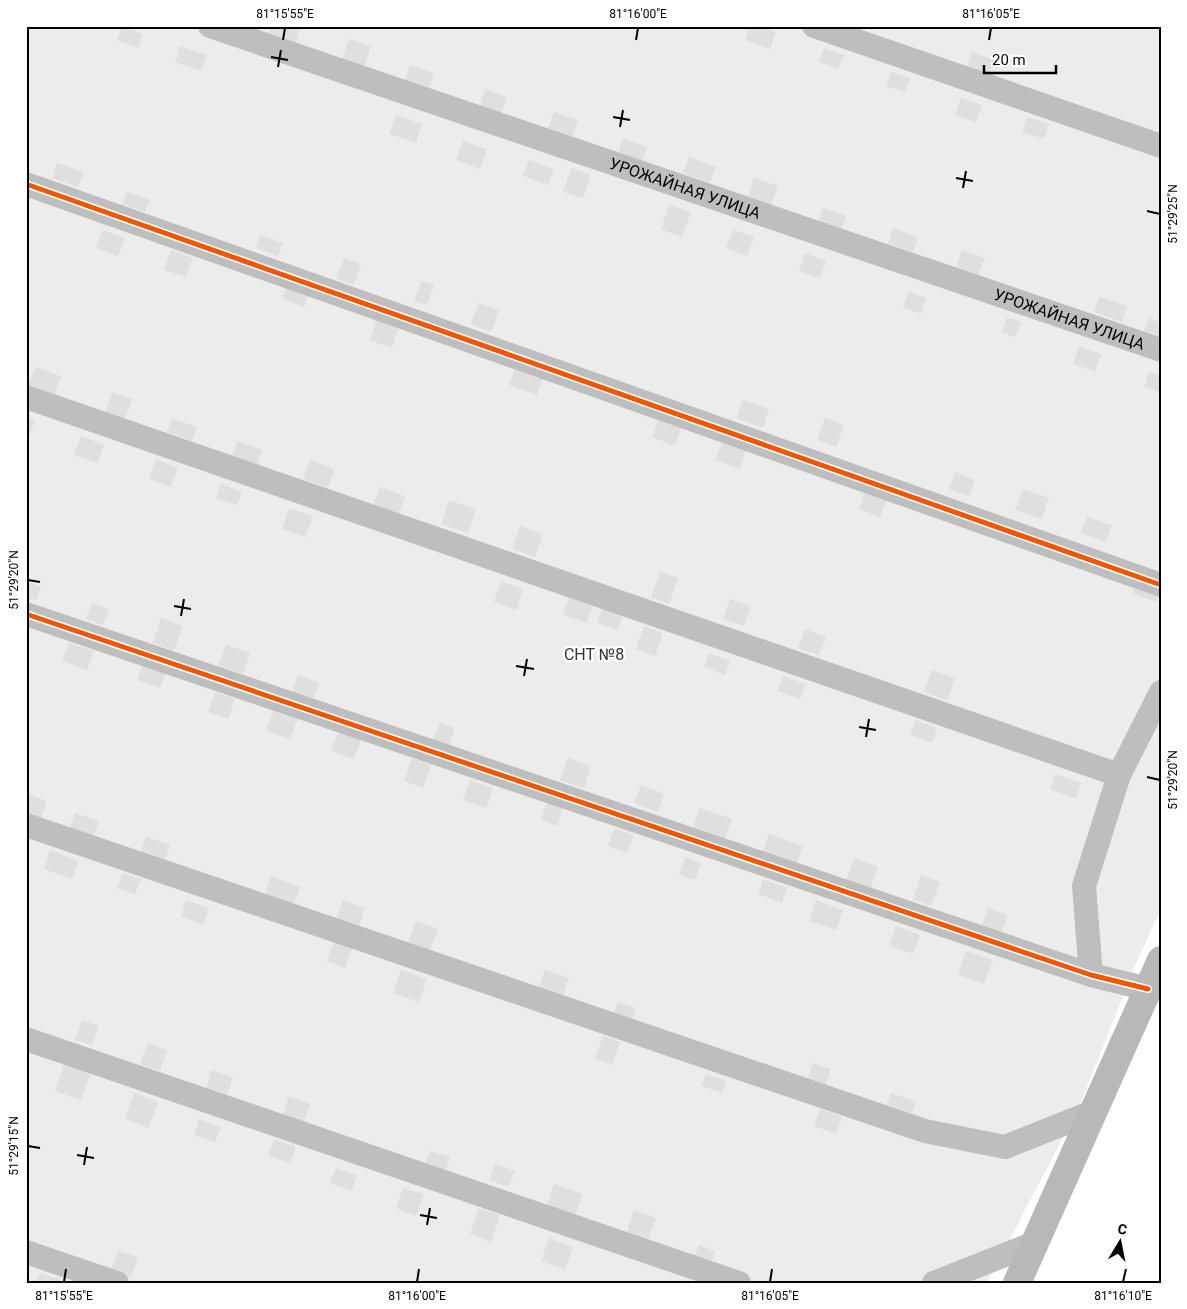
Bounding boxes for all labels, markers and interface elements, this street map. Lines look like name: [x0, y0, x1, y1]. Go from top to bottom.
text: 81°15'55"E: [256, 7, 314, 21]
text: 81°16'00"E: [609, 7, 667, 21]
text: 81°16'05"E: [962, 7, 1020, 21]
scale bar: [984, 42, 1057, 74]
text: 20 m: [992, 51, 1026, 69]
street label: УРОЖАЙНАЯ УЛИЦА: [607, 153, 764, 223]
text: 51°29'25"N: [1166, 184, 1180, 244]
street label: УРОЖАЙНАЯ УЛИЦА: [992, 284, 1148, 354]
text: 51°29'20"N: [7, 550, 21, 610]
park label: СНТ №8: [564, 645, 624, 664]
text: 51°29'20"N: [1166, 750, 1180, 810]
text: 51°29'15"N: [7, 1116, 21, 1176]
north arrow: [1094, 1216, 1144, 1266]
text: С: [1116, 1221, 1128, 1238]
text: 81°15'55"E: [35, 1289, 93, 1303]
text: 81°16'00"E: [388, 1289, 446, 1303]
text: 81°16'05"E: [741, 1289, 799, 1303]
text: 81°16'10"E: [1094, 1289, 1152, 1303]

